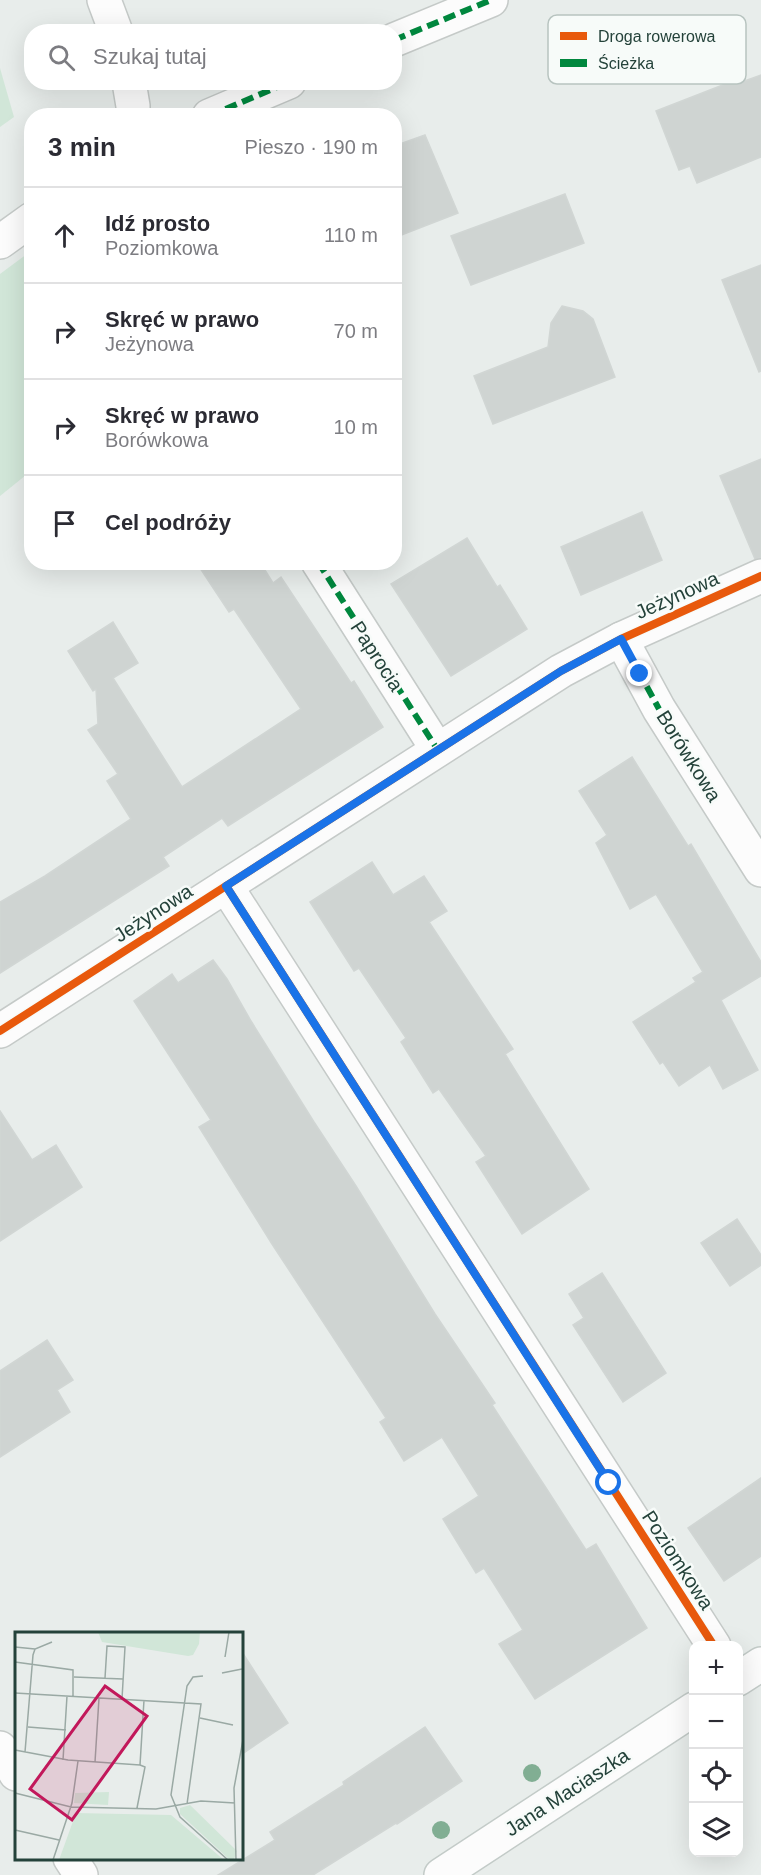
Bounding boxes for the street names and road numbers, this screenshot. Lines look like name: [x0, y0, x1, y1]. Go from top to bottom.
street label: Jeżynowa: [632, 567, 723, 623]
street label: Paprocia: [346, 617, 408, 696]
street label: Borówkowa: [652, 706, 726, 806]
street label: Jeżynowa: [110, 879, 197, 946]
street label: Poziomkowa: [638, 1506, 719, 1614]
street label: Jana Maciaszka: [501, 1743, 634, 1840]

